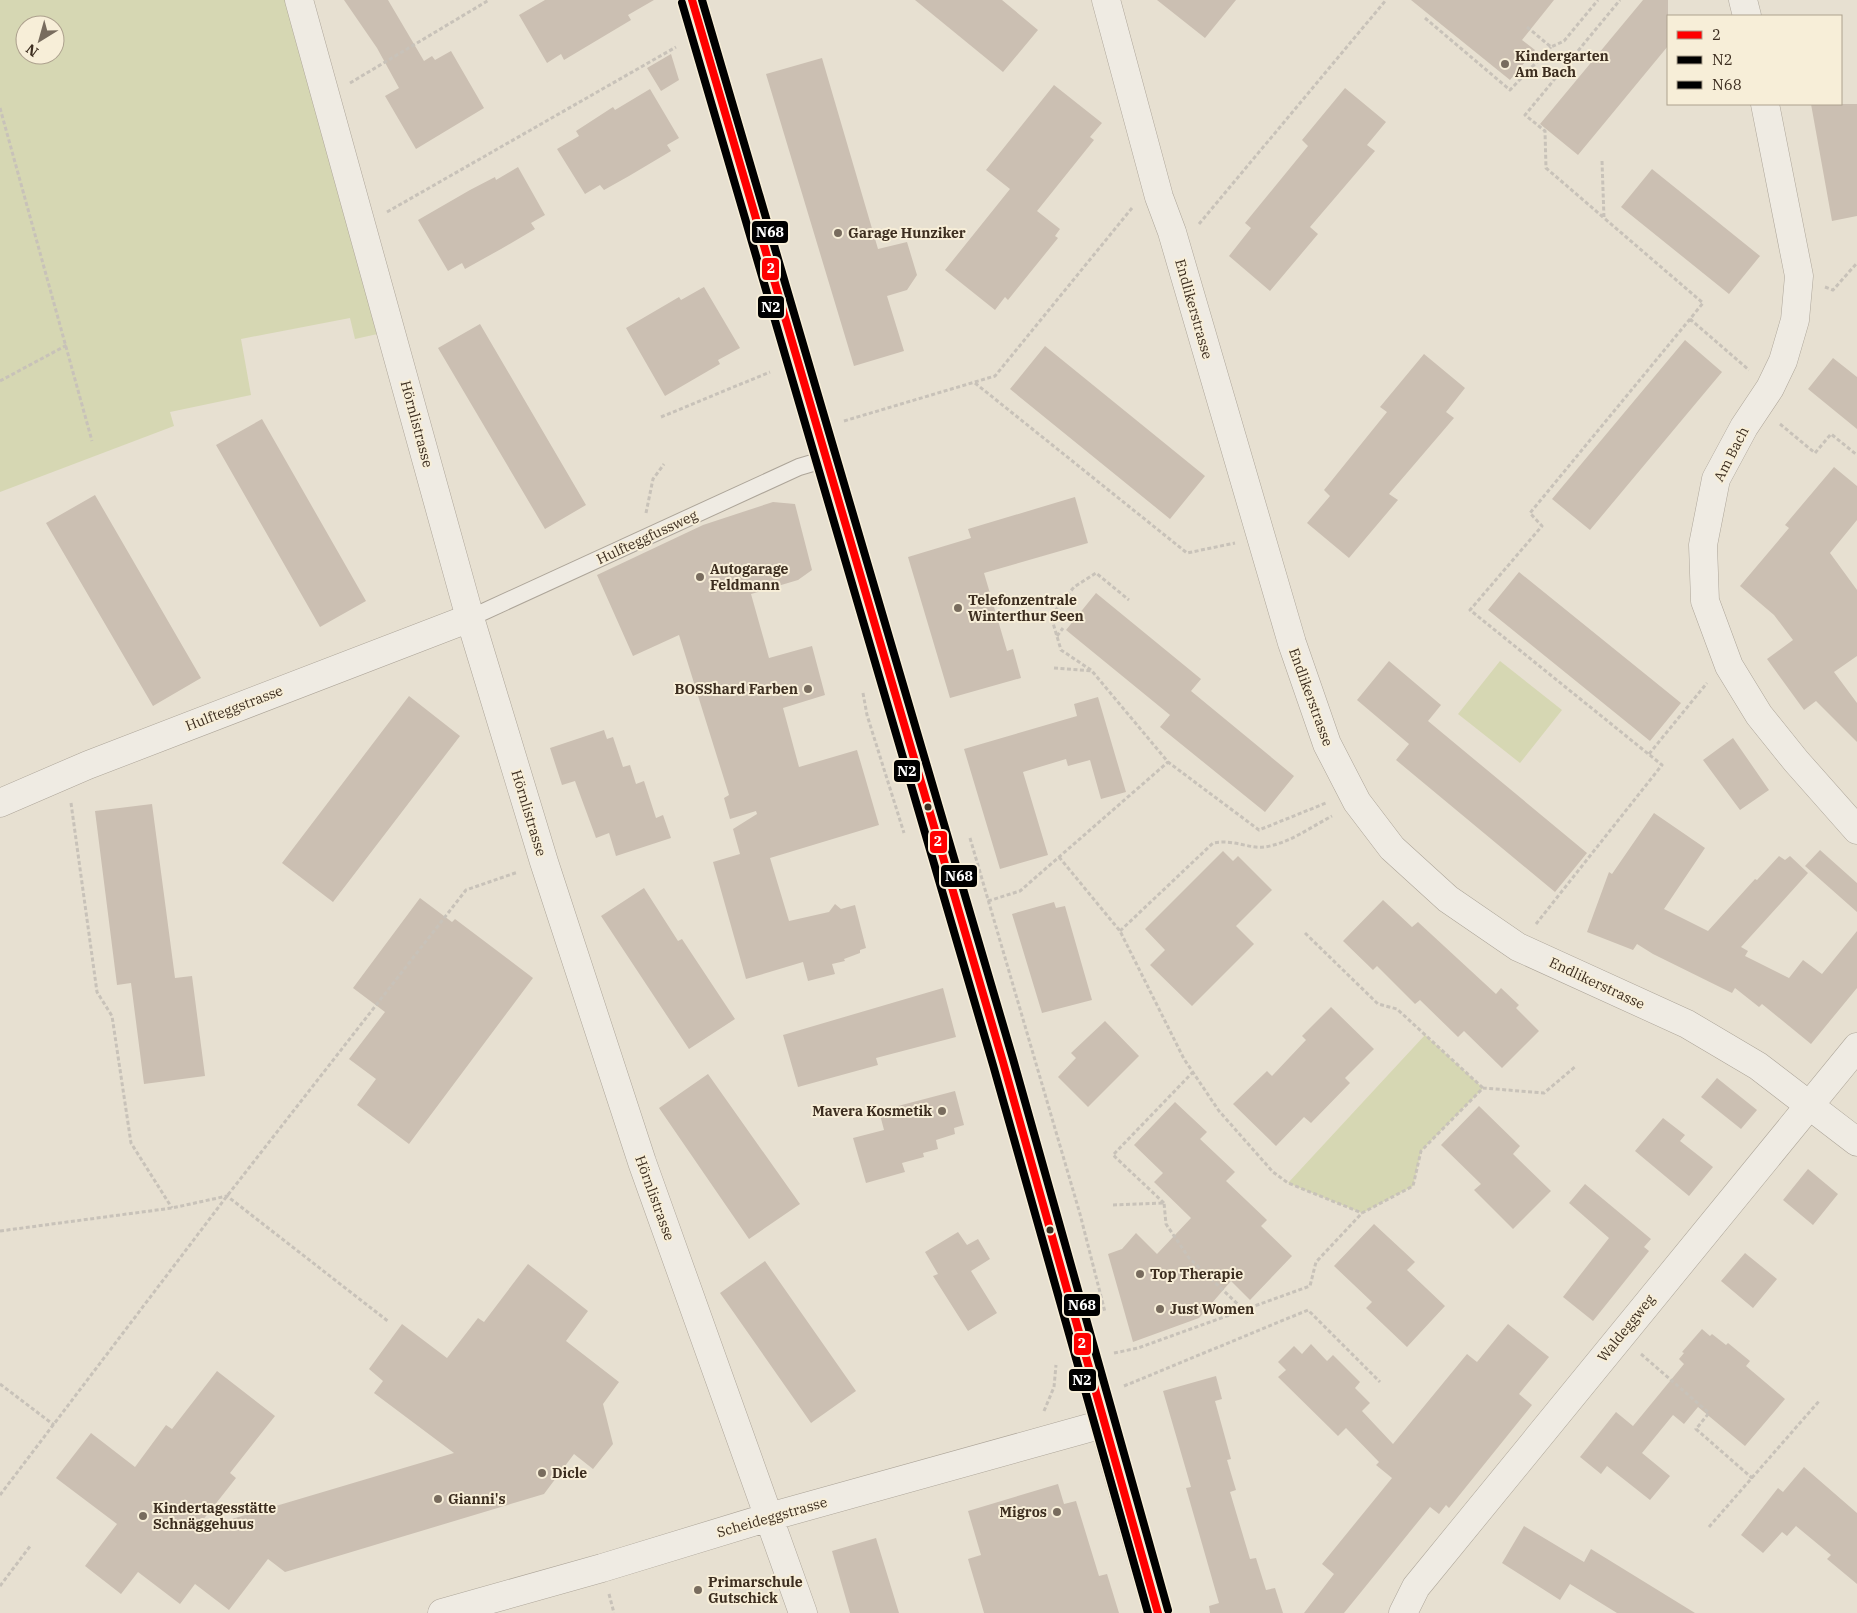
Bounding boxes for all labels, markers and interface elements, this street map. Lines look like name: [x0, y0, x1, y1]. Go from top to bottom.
north arrow: [15, 15, 65, 65]
legend: [1667, 15, 1842, 105]
text: 2: [1712, 25, 1721, 44]
text: N: [22, 40, 42, 61]
place label: Kindergarten Am Bach: [1515, 47, 1609, 81]
text: N2: [1712, 50, 1733, 69]
marker: Kindergarten Am Bach: [1499, 58, 1511, 70]
text: N68: [1712, 75, 1742, 94]
line badge: N68: [751, 220, 789, 244]
text: N68: [756, 223, 784, 241]
place label: Garage Hunziker: [848, 224, 966, 242]
marker: Garage Hunziker: [832, 227, 844, 239]
line badge: 2: [761, 257, 780, 281]
street label: Endlikerstrasse: [1171, 257, 1217, 361]
text: 2: [767, 259, 775, 277]
line badge: N2: [757, 295, 785, 319]
text: N2: [761, 298, 781, 316]
street label: Hörnlistrasse: [397, 379, 437, 469]
street label: Am Bach: [1710, 423, 1753, 484]
street label: Hulfteggfussweg: [594, 506, 701, 568]
place label: Autogarage Feldmann: [710, 560, 789, 594]
marker: Autogarage Feldmann: [694, 571, 706, 583]
place label: Telefonzentrale Winterthur Seen: [968, 591, 1084, 625]
marker: Telefonzentrale Winterthur Seen: [952, 602, 964, 614]
street label: Endlikerstrasse: [1285, 645, 1337, 749]
place label: BOSShard Farben: [675, 680, 798, 698]
street label: Hulfteggstrasse: [183, 681, 285, 735]
marker: BOSShard Farben: [802, 683, 814, 695]
line badge: N2: [893, 759, 921, 783]
text: N2: [897, 762, 917, 780]
street label: Hörnlistrasse: [507, 768, 551, 858]
unlabelled marker: [923, 802, 933, 812]
line badge: 2: [929, 830, 948, 854]
text: 2: [934, 832, 942, 850]
line badge: N68: [940, 864, 978, 888]
text: N68: [945, 867, 973, 885]
street label: Endlikerstrasse: [1546, 953, 1648, 1013]
place label: Mavera Kosmetik: [812, 1102, 932, 1120]
marker: Mavera Kosmetik: [936, 1105, 948, 1117]
street label: Hörnlistrasse: [631, 1153, 679, 1243]
unlabelled marker: [1045, 1225, 1055, 1235]
place label: Top Therapie: [1150, 1265, 1243, 1283]
marker: Top Therapie: [1134, 1268, 1146, 1280]
street label: Waldeggweg: [1593, 1290, 1659, 1365]
line badge: N68: [1063, 1293, 1101, 1317]
text: N68: [1068, 1296, 1096, 1314]
place label: Just Women: [1170, 1300, 1254, 1318]
marker: Just Women: [1154, 1303, 1166, 1315]
line badge: 2: [1073, 1332, 1092, 1356]
text: 2: [1078, 1334, 1086, 1352]
line badge: N2: [1068, 1368, 1097, 1392]
text: N2: [1072, 1371, 1092, 1389]
place label: Dicle: [552, 1464, 587, 1482]
marker: Dicle: [536, 1467, 548, 1479]
place label: Gianni's: [448, 1490, 506, 1508]
marker: Gianni's: [432, 1493, 444, 1505]
street label: Scheideggstrasse: [715, 1493, 829, 1541]
place label: Kindertagesstätte Schnäggehuus: [153, 1499, 276, 1533]
place label: Migros: [999, 1503, 1047, 1521]
marker: Migros: [1051, 1506, 1063, 1518]
marker: Kindertagesstätte Schnäggehuus: [137, 1510, 149, 1522]
place label: Primarschule Gutschick: [708, 1573, 803, 1607]
marker: Primarschule Gutschick: [692, 1584, 704, 1596]

